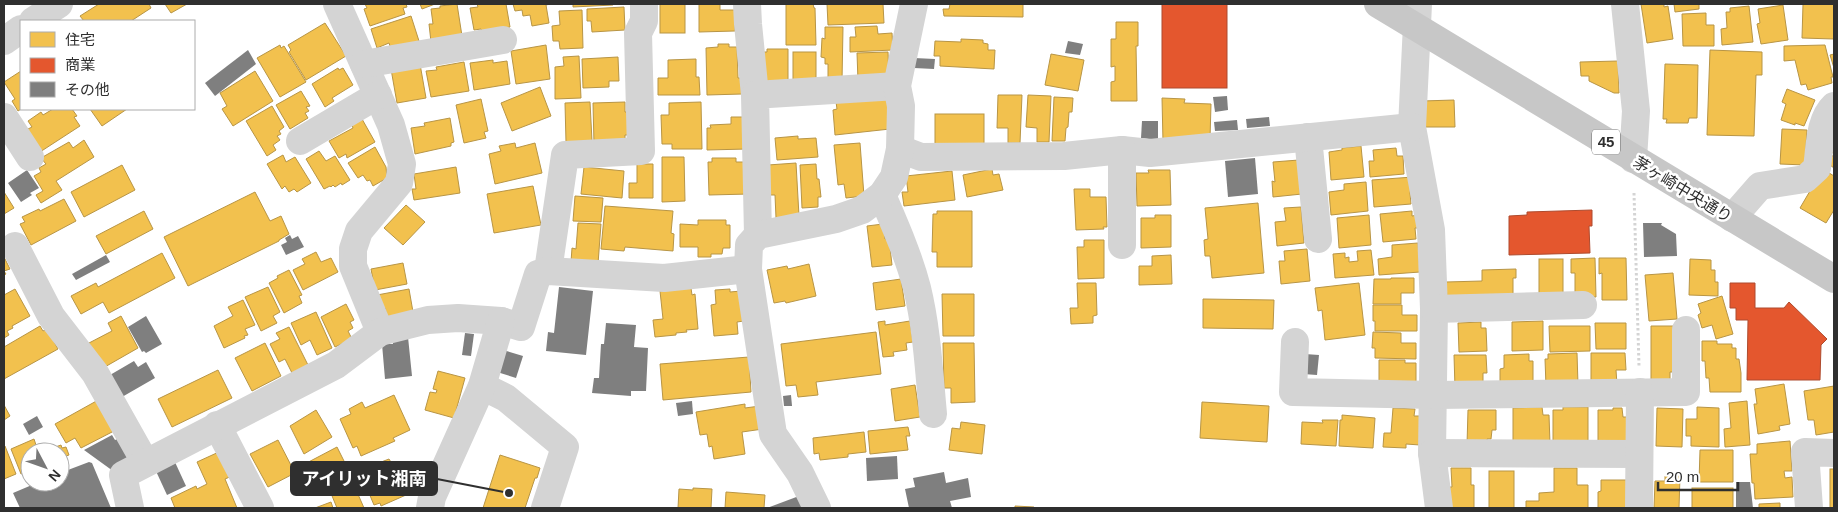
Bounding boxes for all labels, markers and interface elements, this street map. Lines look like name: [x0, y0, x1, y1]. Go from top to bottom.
legend: [20, 20, 195, 110]
text: 住宅: [65, 31, 95, 48]
text: 商業: [65, 56, 95, 73]
text: その他: [65, 81, 110, 98]
road number: 45: [1592, 130, 1620, 154]
street label: 茅ヶ崎中央通り: [1630, 153, 1735, 226]
north arrow: [20, 442, 70, 492]
scale bar: [1658, 460, 1738, 492]
callout: アイリット湘南: [291, 462, 437, 495]
text: N: [45, 466, 64, 485]
text: 20 m: [1666, 468, 1699, 485]
text: アイリット湘南: [301, 469, 427, 489]

